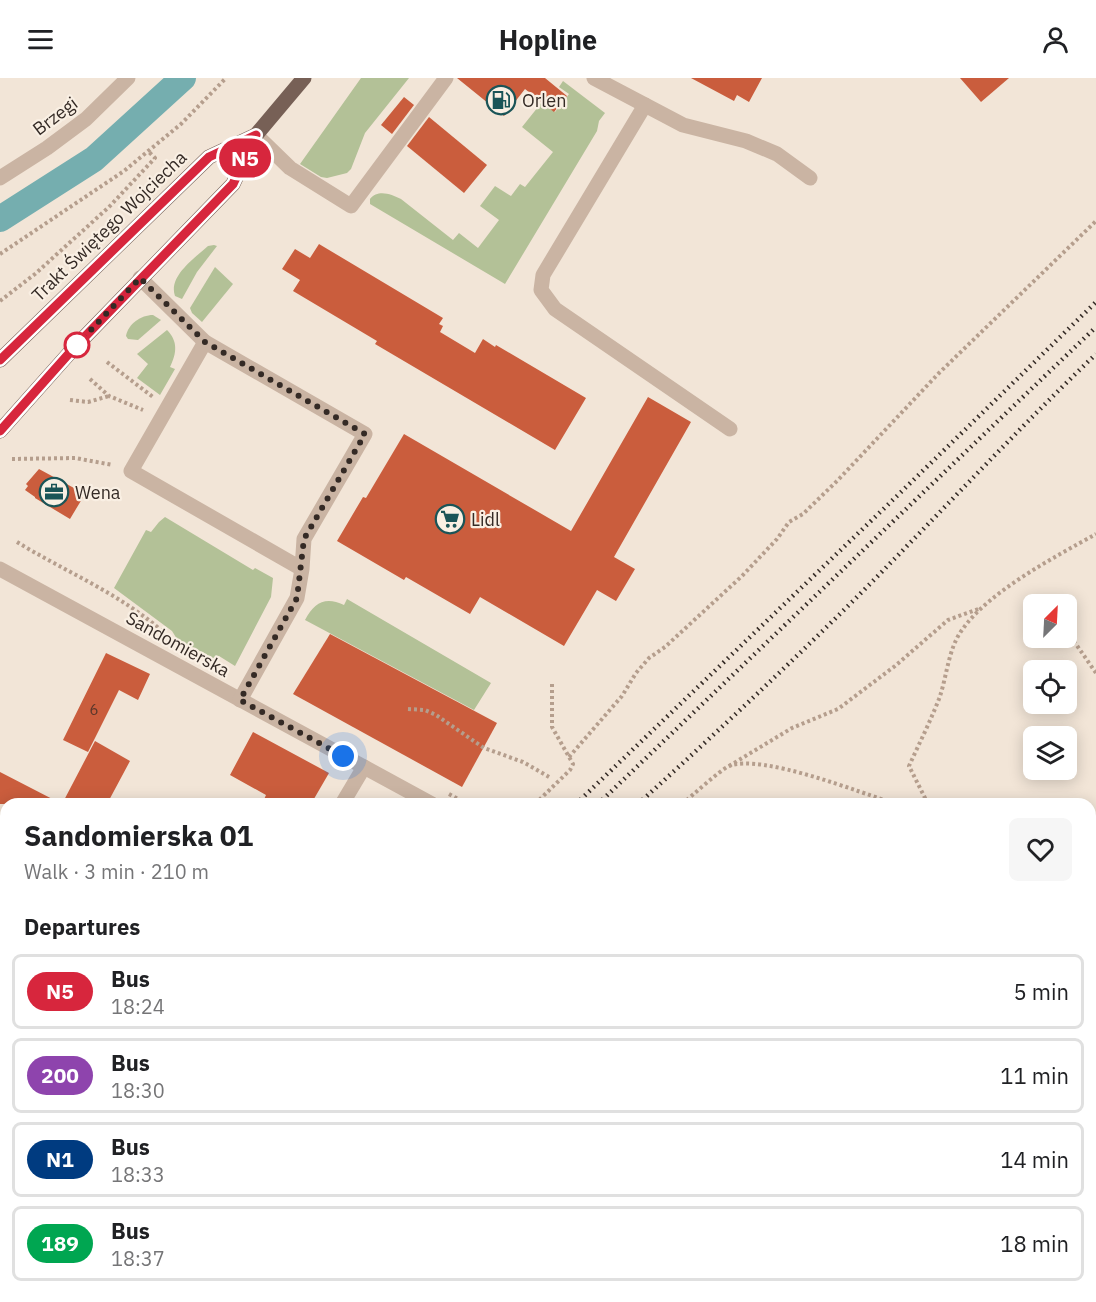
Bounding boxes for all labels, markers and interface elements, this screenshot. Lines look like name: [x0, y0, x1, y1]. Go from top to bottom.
text: Hopline: [499, 22, 597, 57]
icon: menu: [24, 23, 57, 56]
icon: person: [1039, 23, 1072, 56]
fuel station icon: Orlen: [485, 84, 517, 116]
place label: Orlen: [522, 89, 566, 112]
street label: Brzegi: [28, 92, 82, 140]
line badge: N5: [218, 138, 272, 178]
text: N5: [231, 144, 259, 172]
street label: Trakt Świętego Wojciecha: [27, 146, 192, 306]
unlabelled marker: [64, 332, 90, 358]
office icon: Wena: [38, 476, 70, 508]
place label: Wena: [75, 481, 121, 504]
supermarket icon: Lidl: [434, 503, 466, 535]
place label: Lidl: [471, 508, 500, 531]
north arrow: [1023, 594, 1077, 648]
map controls: [1023, 594, 1077, 780]
street label: Sandomierska: [122, 606, 234, 682]
button: locate: [1023, 660, 1077, 714]
house number: 6: [89, 700, 99, 719]
button: layers: [1023, 726, 1077, 780]
your location: [328, 741, 358, 771]
text: Sandomierska 01: [24, 817, 253, 854]
button: heart: [1009, 818, 1072, 881]
text: Walk · 3 min · 210 m: [24, 858, 209, 885]
text: Departures: [24, 912, 140, 941]
text: Bus: [111, 964, 150, 993]
text: N5: [46, 977, 74, 1005]
text: 5 min: [1013, 977, 1069, 1006]
text: 18:24: [111, 993, 165, 1020]
text: Bus: [111, 1048, 150, 1077]
text: 200: [41, 1061, 79, 1089]
text: 11 min: [1000, 1061, 1069, 1090]
text: 18:30: [111, 1077, 165, 1104]
text: Bus: [111, 1132, 150, 1161]
text: N1: [46, 1145, 74, 1173]
text: 14 min: [1000, 1145, 1069, 1174]
text: 18:33: [111, 1161, 165, 1188]
text: Bus: [111, 1216, 150, 1245]
text: 189: [41, 1229, 79, 1257]
text: 18 min: [1000, 1229, 1069, 1258]
text: 18:37: [111, 1245, 165, 1272]

